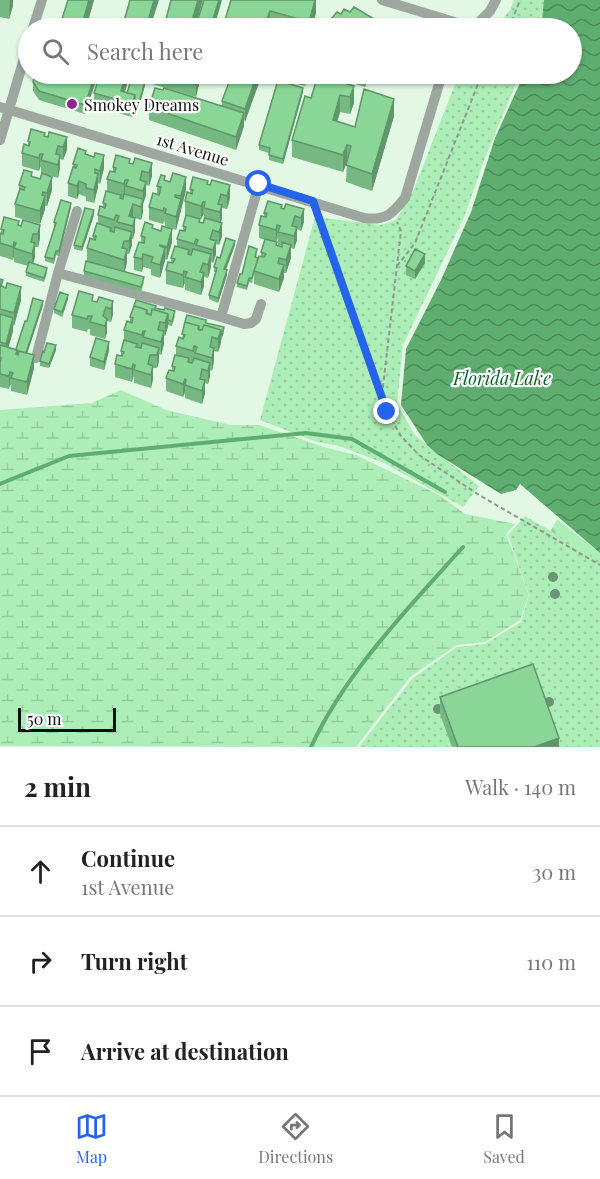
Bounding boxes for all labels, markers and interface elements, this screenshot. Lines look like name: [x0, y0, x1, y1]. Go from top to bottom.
search box: [18, 18, 582, 84]
icon: search: [39, 35, 72, 68]
text: Search here: [87, 36, 203, 66]
place label: Smokey Dreams: [84, 94, 199, 115]
marker: Smokey Dreams: [65, 97, 79, 111]
street label: 1st Avenue: [154, 128, 232, 170]
route start: [245, 170, 271, 196]
water label: Florida Lake: [452, 366, 551, 390]
route end: [373, 398, 399, 424]
scale bar: [18, 705, 116, 732]
text: 50 m: [27, 708, 61, 729]
text: 2 min: [24, 769, 91, 804]
text: Walk · 140 m: [465, 773, 576, 800]
text: Continue: [81, 843, 175, 873]
icon: ahead: [24, 855, 57, 888]
text: 30 m: [532, 858, 576, 885]
text: 1st Avenue: [81, 873, 174, 900]
icon: right: [24, 945, 57, 978]
text: Turn right: [81, 946, 187, 976]
text: 110 m: [526, 948, 576, 975]
icon: arrive: [24, 1035, 57, 1068]
text: Arrive at destination: [81, 1036, 289, 1066]
tab: Map: [75, 1110, 108, 1167]
tab: Directions: [258, 1110, 333, 1167]
tab: Saved: [483, 1110, 525, 1167]

